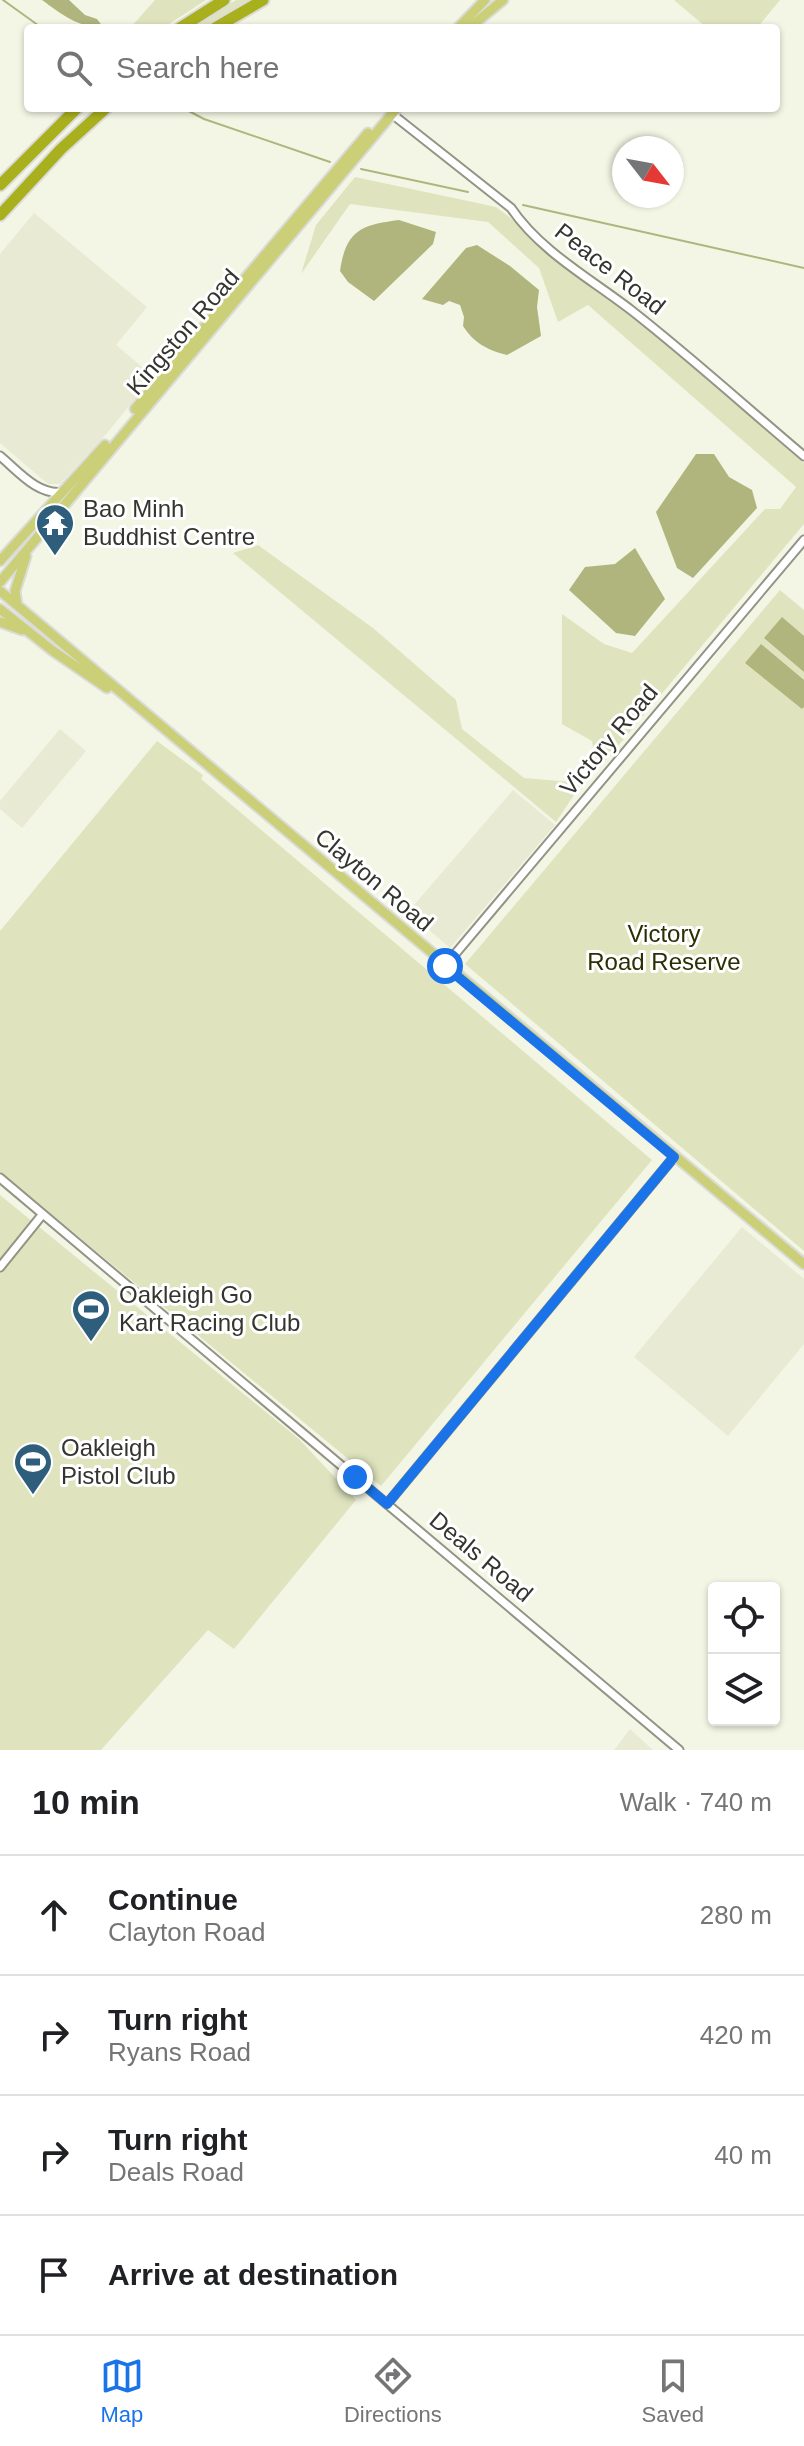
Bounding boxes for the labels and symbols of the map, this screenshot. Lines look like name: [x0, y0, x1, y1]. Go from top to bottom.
north arrow: [612, 136, 684, 208]
street label: Peace Road: [550, 217, 671, 320]
street label: Kingston Road: [121, 263, 244, 400]
place label: Bao Minh Buddhist Centre: [83, 495, 255, 550]
temple icon: Bao Minh Buddhist Centre: [34, 502, 76, 557]
street label: Victory Road: [554, 679, 663, 801]
street label: Clayton Road: [310, 823, 439, 937]
park label: Victory Road Reserve: [587, 920, 741, 975]
route start: [427, 948, 463, 984]
place label: Oakleigh Go Kart Racing Club: [119, 1281, 300, 1336]
sports icon: Oakleigh Go Kart Racing Club: [70, 1288, 112, 1343]
place label: Oakleigh Pistol Club: [61, 1434, 176, 1489]
sports icon: Oakleigh Pistol Club: [12, 1441, 54, 1496]
route end: [337, 1459, 373, 1495]
street label: Deals Road: [425, 1506, 538, 1607]

